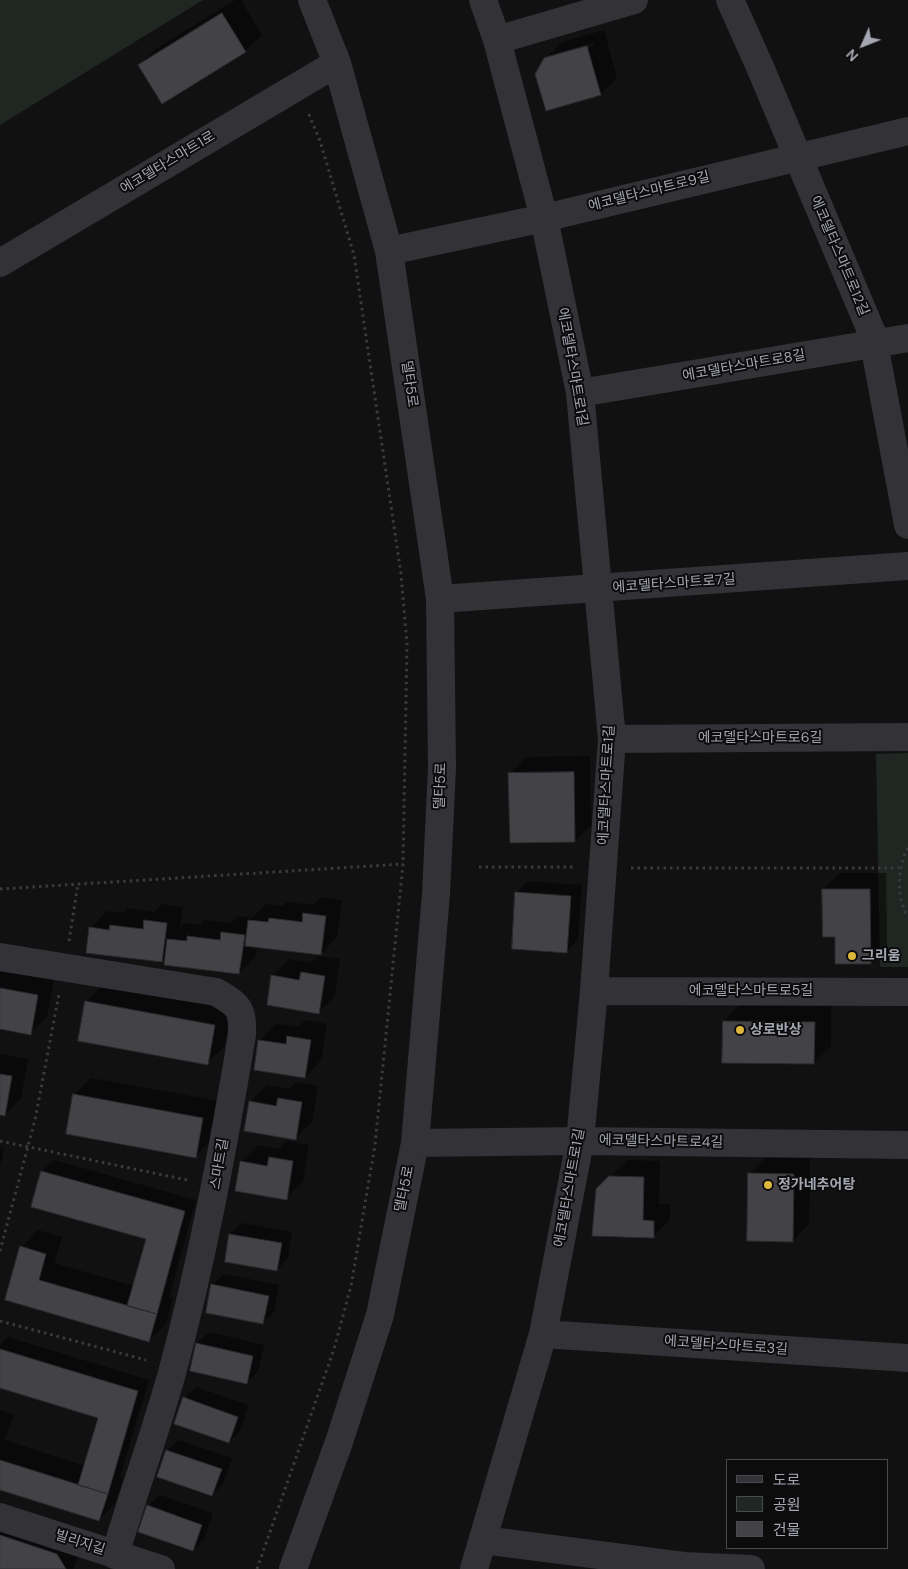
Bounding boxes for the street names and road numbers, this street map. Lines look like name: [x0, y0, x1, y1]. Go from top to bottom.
street label: 에코델타스마트1로: [118, 128, 218, 198]
street label: 에코델타스마트로9길: [586, 169, 712, 215]
street label: 에코델타스마트로12길: [806, 194, 872, 318]
street label: 에코델타스마트로1길: [553, 306, 591, 428]
street label: 에코델타스마트로8길: [681, 347, 807, 385]
street label: 델타5로: [397, 359, 421, 409]
street label: 에코델타스마트로7길: [612, 571, 736, 597]
street label: 에코델타스마트로1길: [595, 724, 619, 846]
street label: 에코델타스마트로6길: [698, 730, 822, 746]
street label: 델타5로: [432, 762, 450, 810]
street label: 에코델타스마트로5길: [689, 983, 813, 999]
street label: 에코델타스마트로1길: [551, 1127, 589, 1249]
street label: 에코델타스마트로4길: [599, 1133, 723, 1151]
street label: 스마트길: [207, 1137, 233, 1191]
street label: 델타5로: [392, 1164, 418, 1214]
street label: 에코델타스마트로3길: [663, 1333, 789, 1359]
street label: 빌리지길: [53, 1527, 107, 1559]

